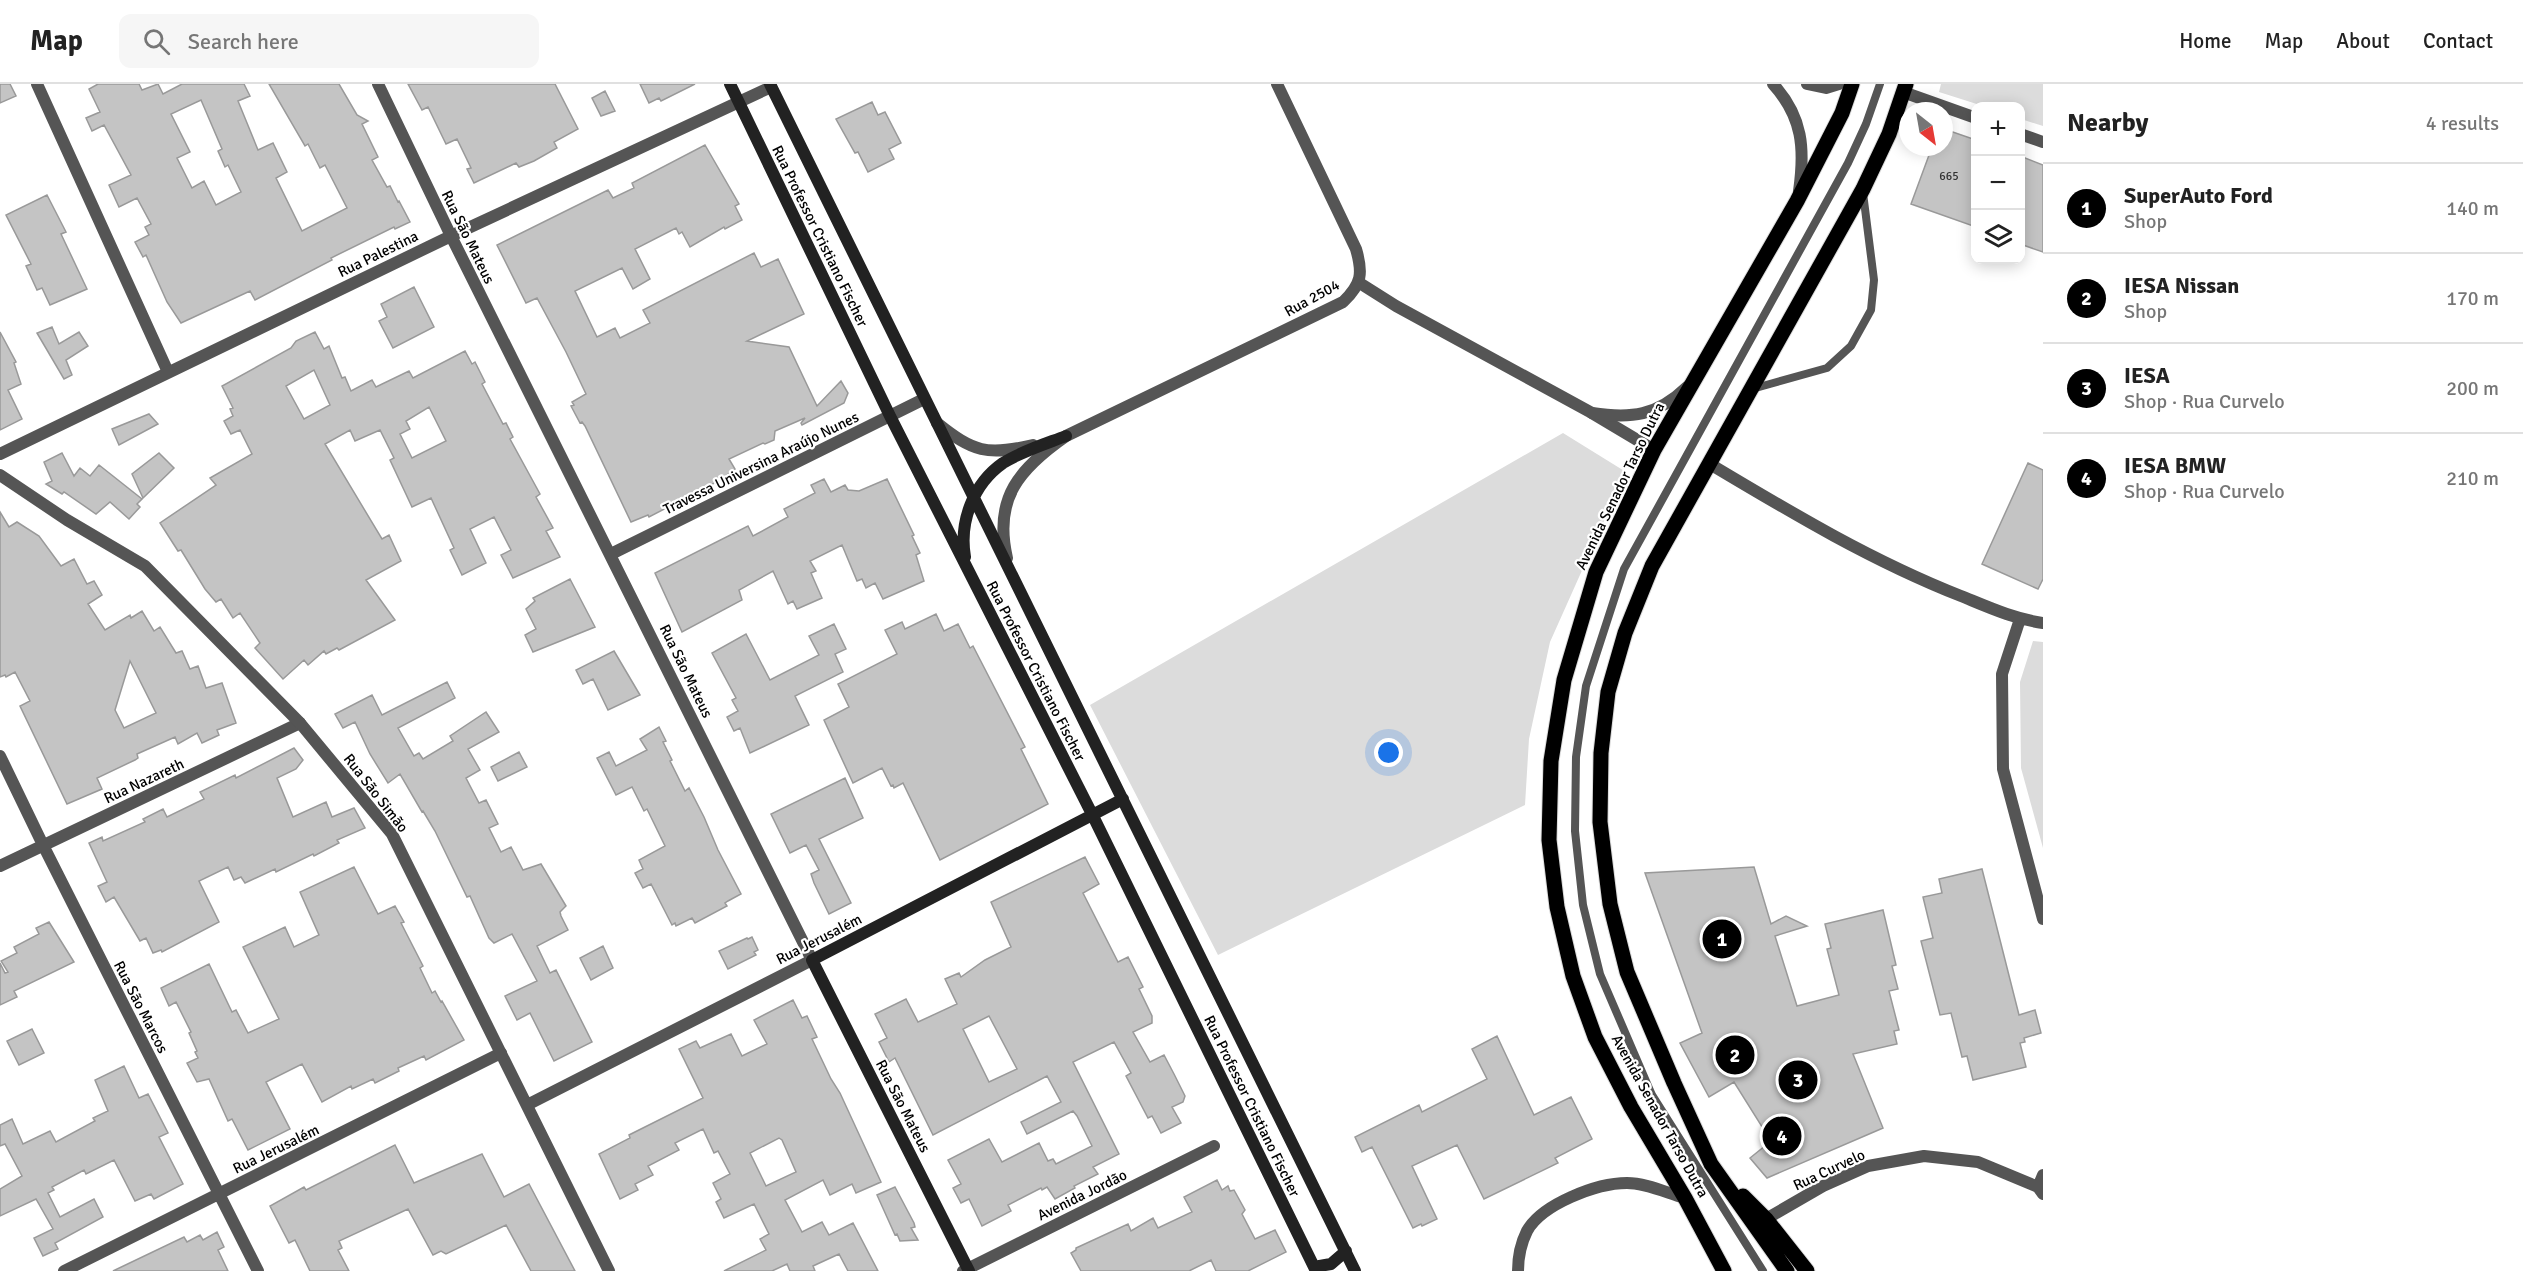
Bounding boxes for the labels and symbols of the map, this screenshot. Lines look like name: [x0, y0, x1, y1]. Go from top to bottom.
north arrow: [1899, 102, 1953, 156]
street label: Rua Professor Cristiano Fischer: [768, 142, 872, 330]
house number: 665: [1939, 169, 1959, 184]
street label: Rua São Mateus: [438, 187, 499, 287]
street label: Rua Palestina: [335, 227, 421, 281]
street label: Rua 2504: [1281, 276, 1343, 320]
street label: Avenida Senador Tarso Dutra: [1572, 400, 1668, 572]
street label: Travessa Universina Araújo Nunes: [660, 408, 862, 518]
street label: Rua Professor Cristiano Fischer: [983, 578, 1090, 764]
street label: Rua São Mateus: [656, 621, 717, 721]
your location: [1374, 738, 1403, 767]
street label: Rua São Simão: [340, 750, 412, 836]
street label: Rua Nazareth: [101, 755, 187, 807]
street label: Rua Jerusalém: [773, 910, 865, 968]
pin: 1: [1702, 916, 1742, 962]
street label: Rua São Marcos: [110, 958, 172, 1056]
street label: Rua Professor Cristiano Fischer: [1200, 1012, 1304, 1200]
street label: Avenida Senador Tarso Dutra: [1608, 1031, 1712, 1201]
pin: 2: [1716, 1032, 1754, 1078]
street label: Rua São Mateus: [872, 1057, 934, 1156]
pin: 3: [1778, 1058, 1818, 1102]
pin: 4: [1762, 1114, 1802, 1158]
street label: Rua Jerusalém: [230, 1120, 322, 1178]
street label: Rua Curvelo: [1790, 1145, 1868, 1194]
street label: Avenida Jordão: [1034, 1165, 1130, 1224]

